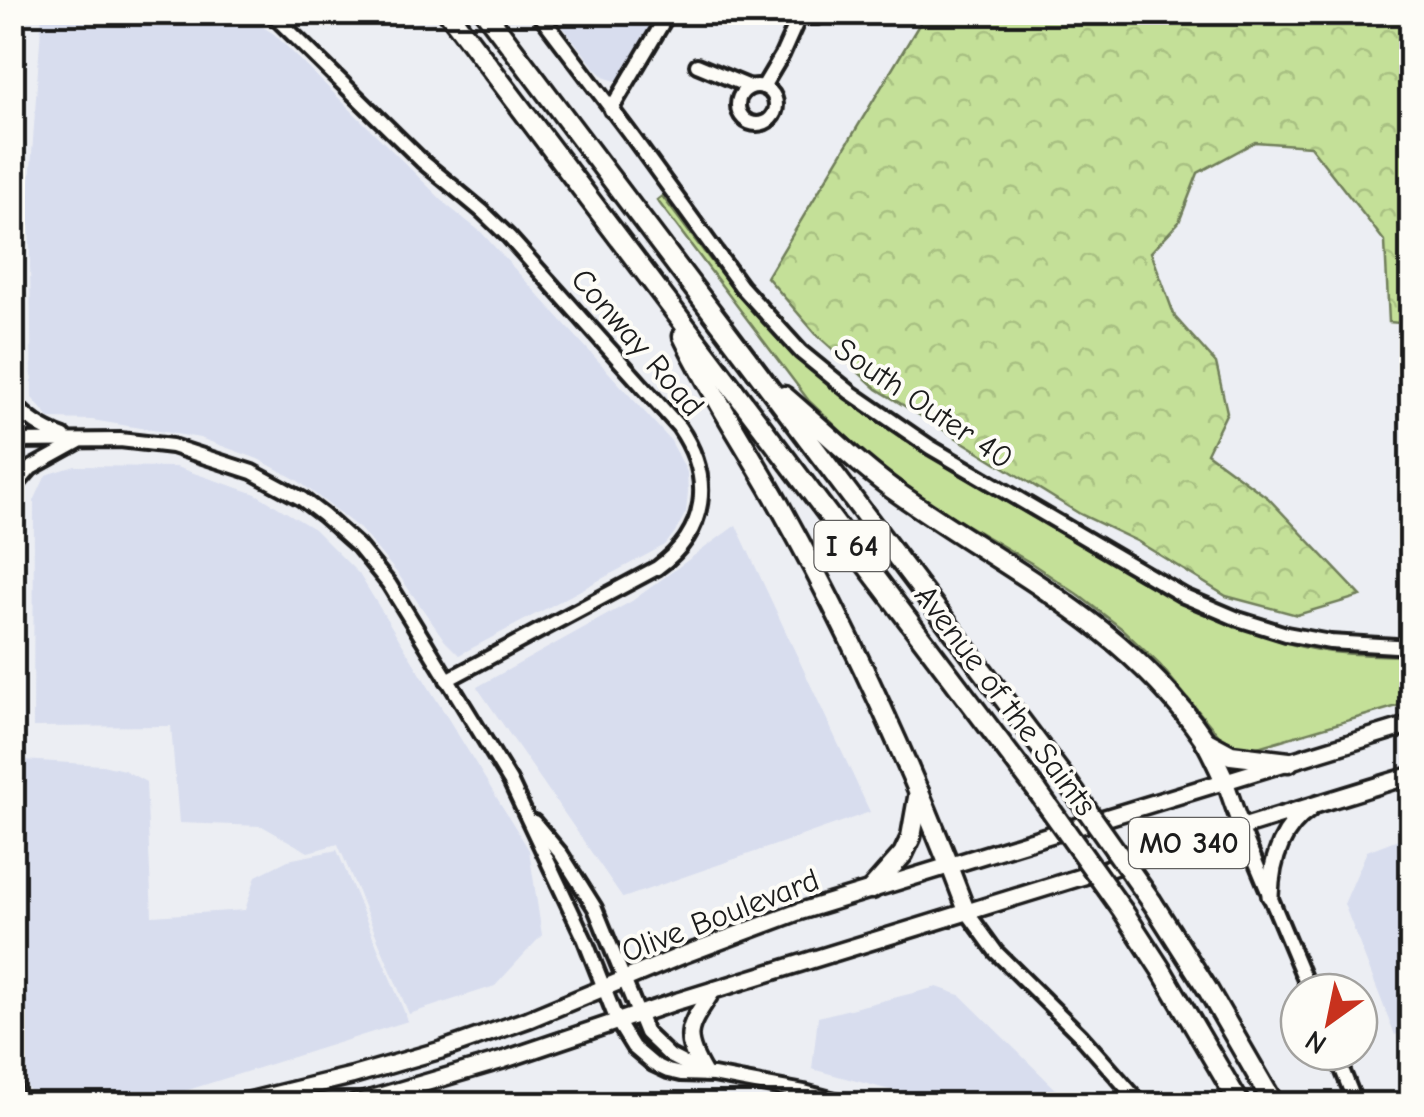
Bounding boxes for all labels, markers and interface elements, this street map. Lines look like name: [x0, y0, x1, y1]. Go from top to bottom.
street label: Conway Road: [563, 261, 712, 424]
street label: South Outer 40: [827, 330, 1020, 477]
road number: I 64: [814, 521, 890, 571]
street label: Avenue of the Saints: [907, 578, 1104, 823]
road number: MO 340: [1129, 818, 1249, 868]
street label: Olive Boulevard: [616, 861, 824, 970]
north arrow: [1279, 972, 1379, 1072]
text: N: [1300, 1024, 1332, 1061]

